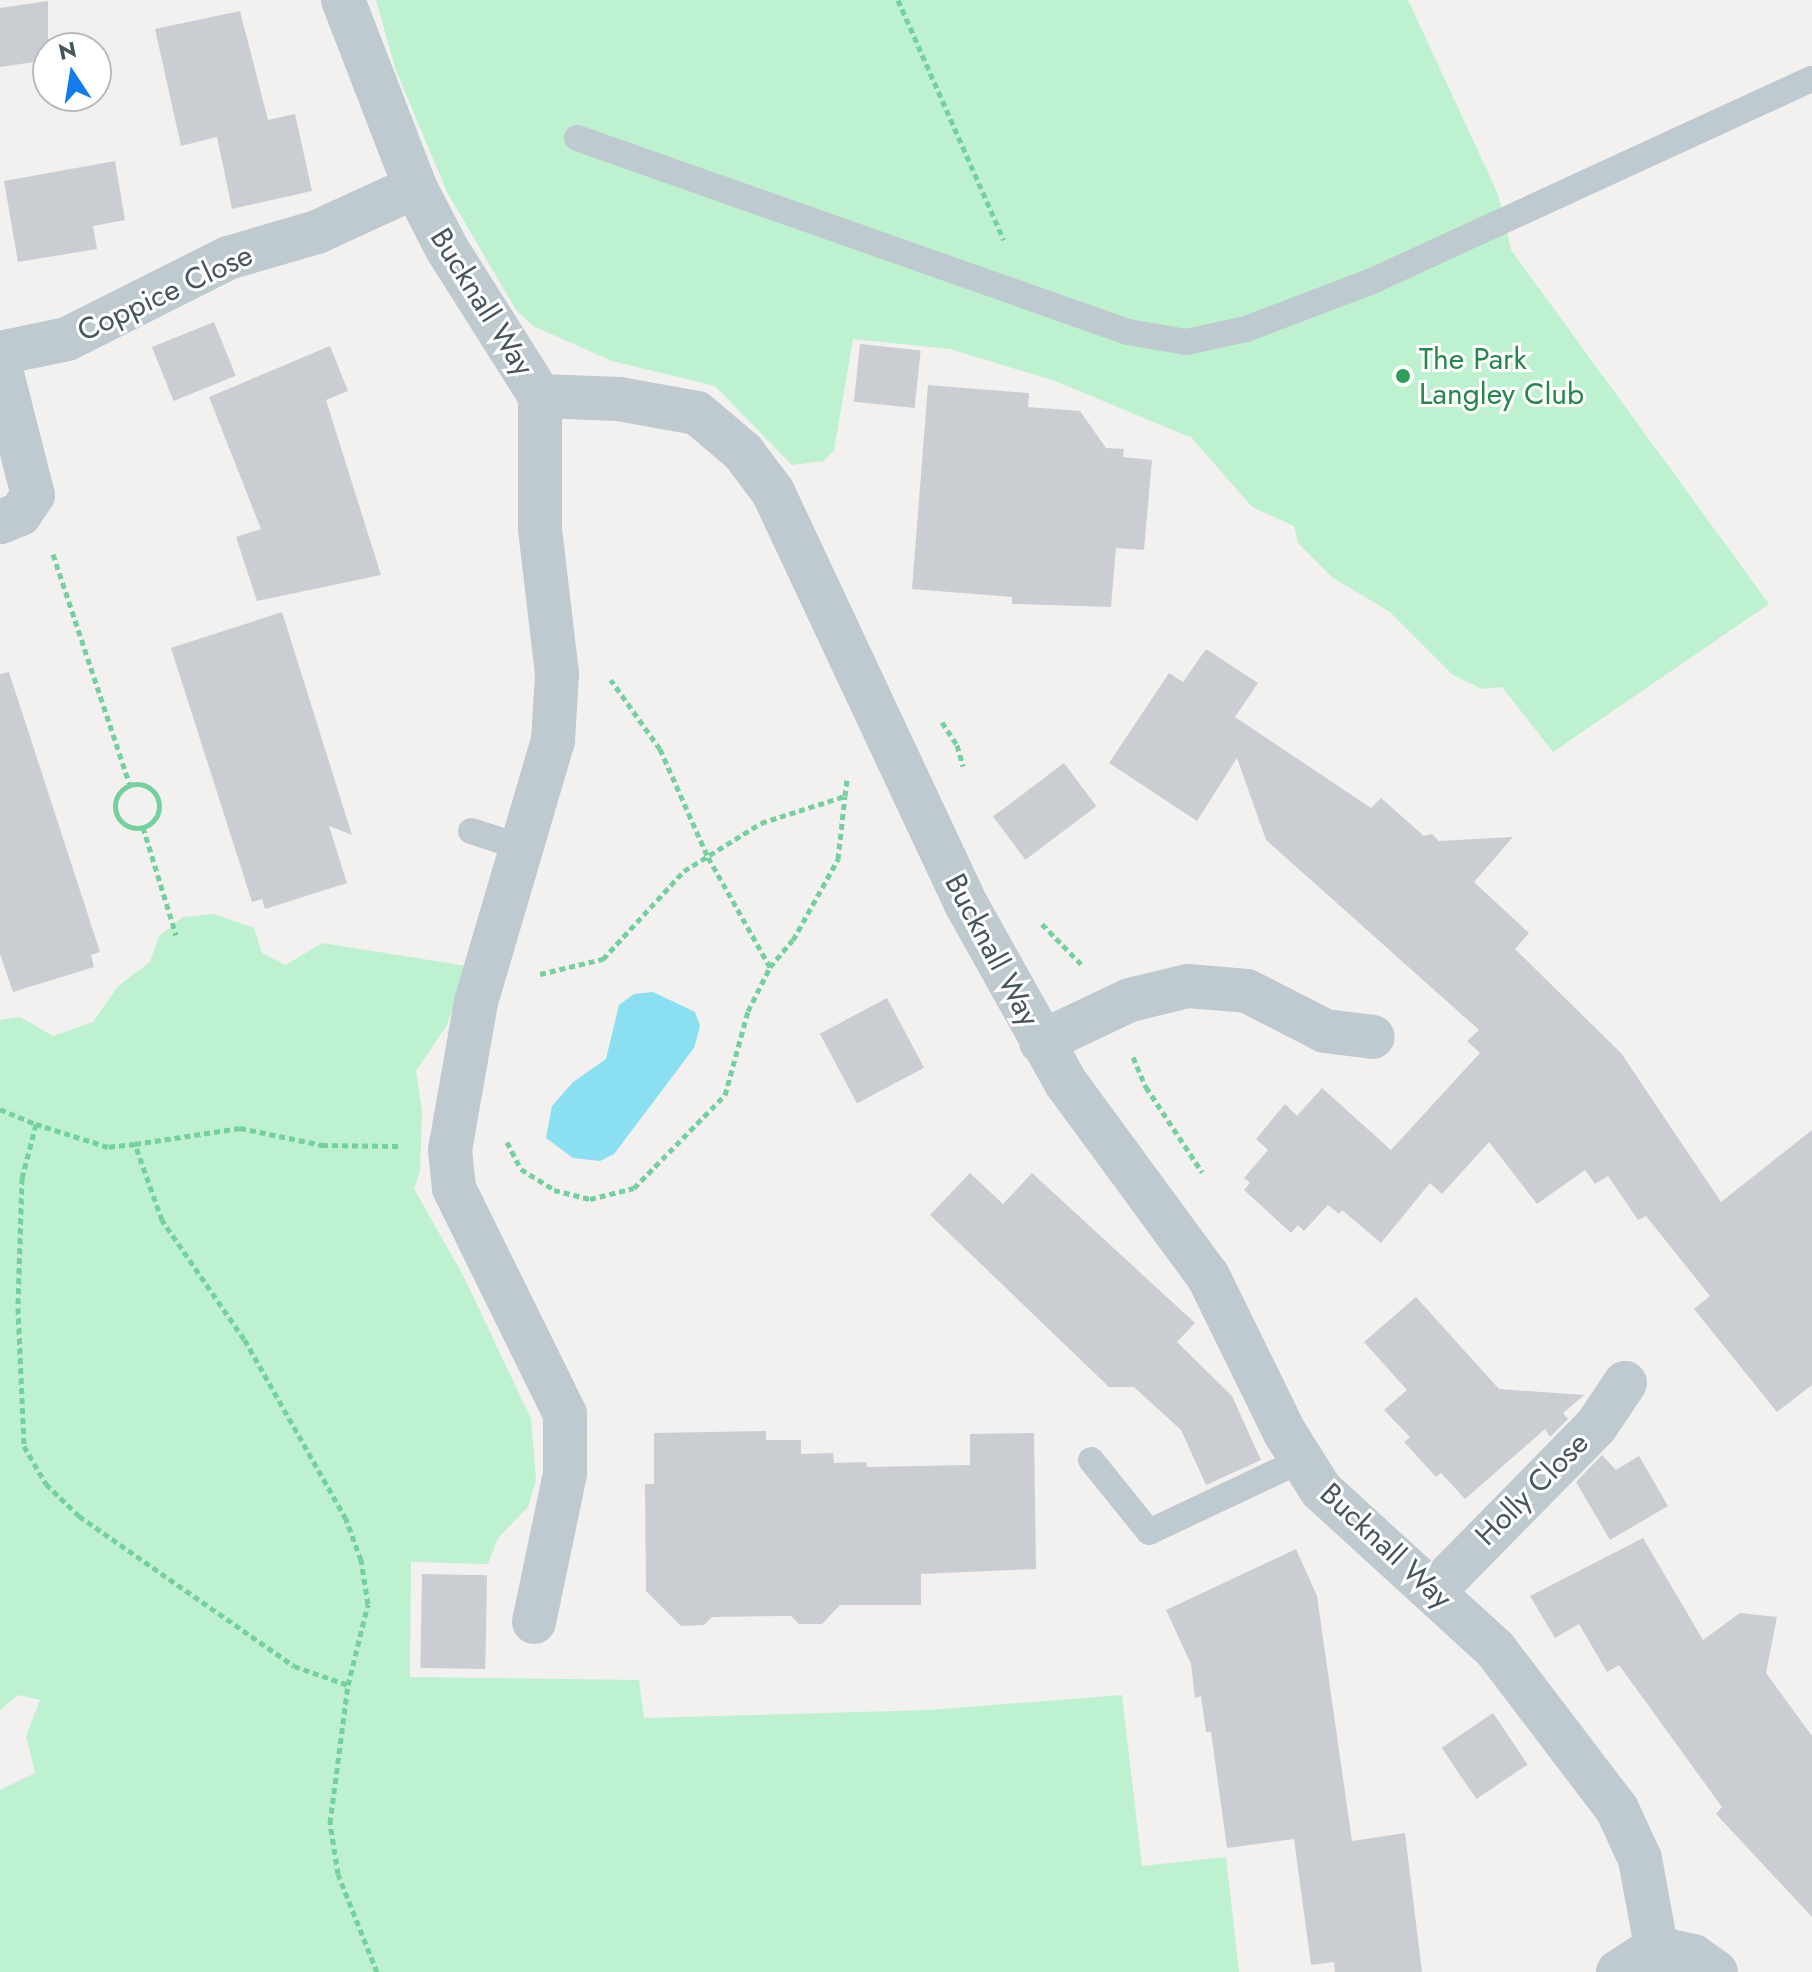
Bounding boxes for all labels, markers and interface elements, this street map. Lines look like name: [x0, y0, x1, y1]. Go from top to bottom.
north arrow: [32, 32, 112, 112]
text: N: [56, 33, 79, 68]
street label: Bucknall Way: [422, 222, 542, 382]
street label: Coppice Close: [72, 237, 258, 349]
place label: The Park Langley Club: [1419, 341, 1584, 412]
marker: The Park Langley Club: [1394, 367, 1412, 385]
street label: Bucknall Way: [937, 868, 1047, 1032]
street label: Holly Close: [1468, 1425, 1596, 1553]
street label: Bucknall Way: [1313, 1476, 1459, 1616]

